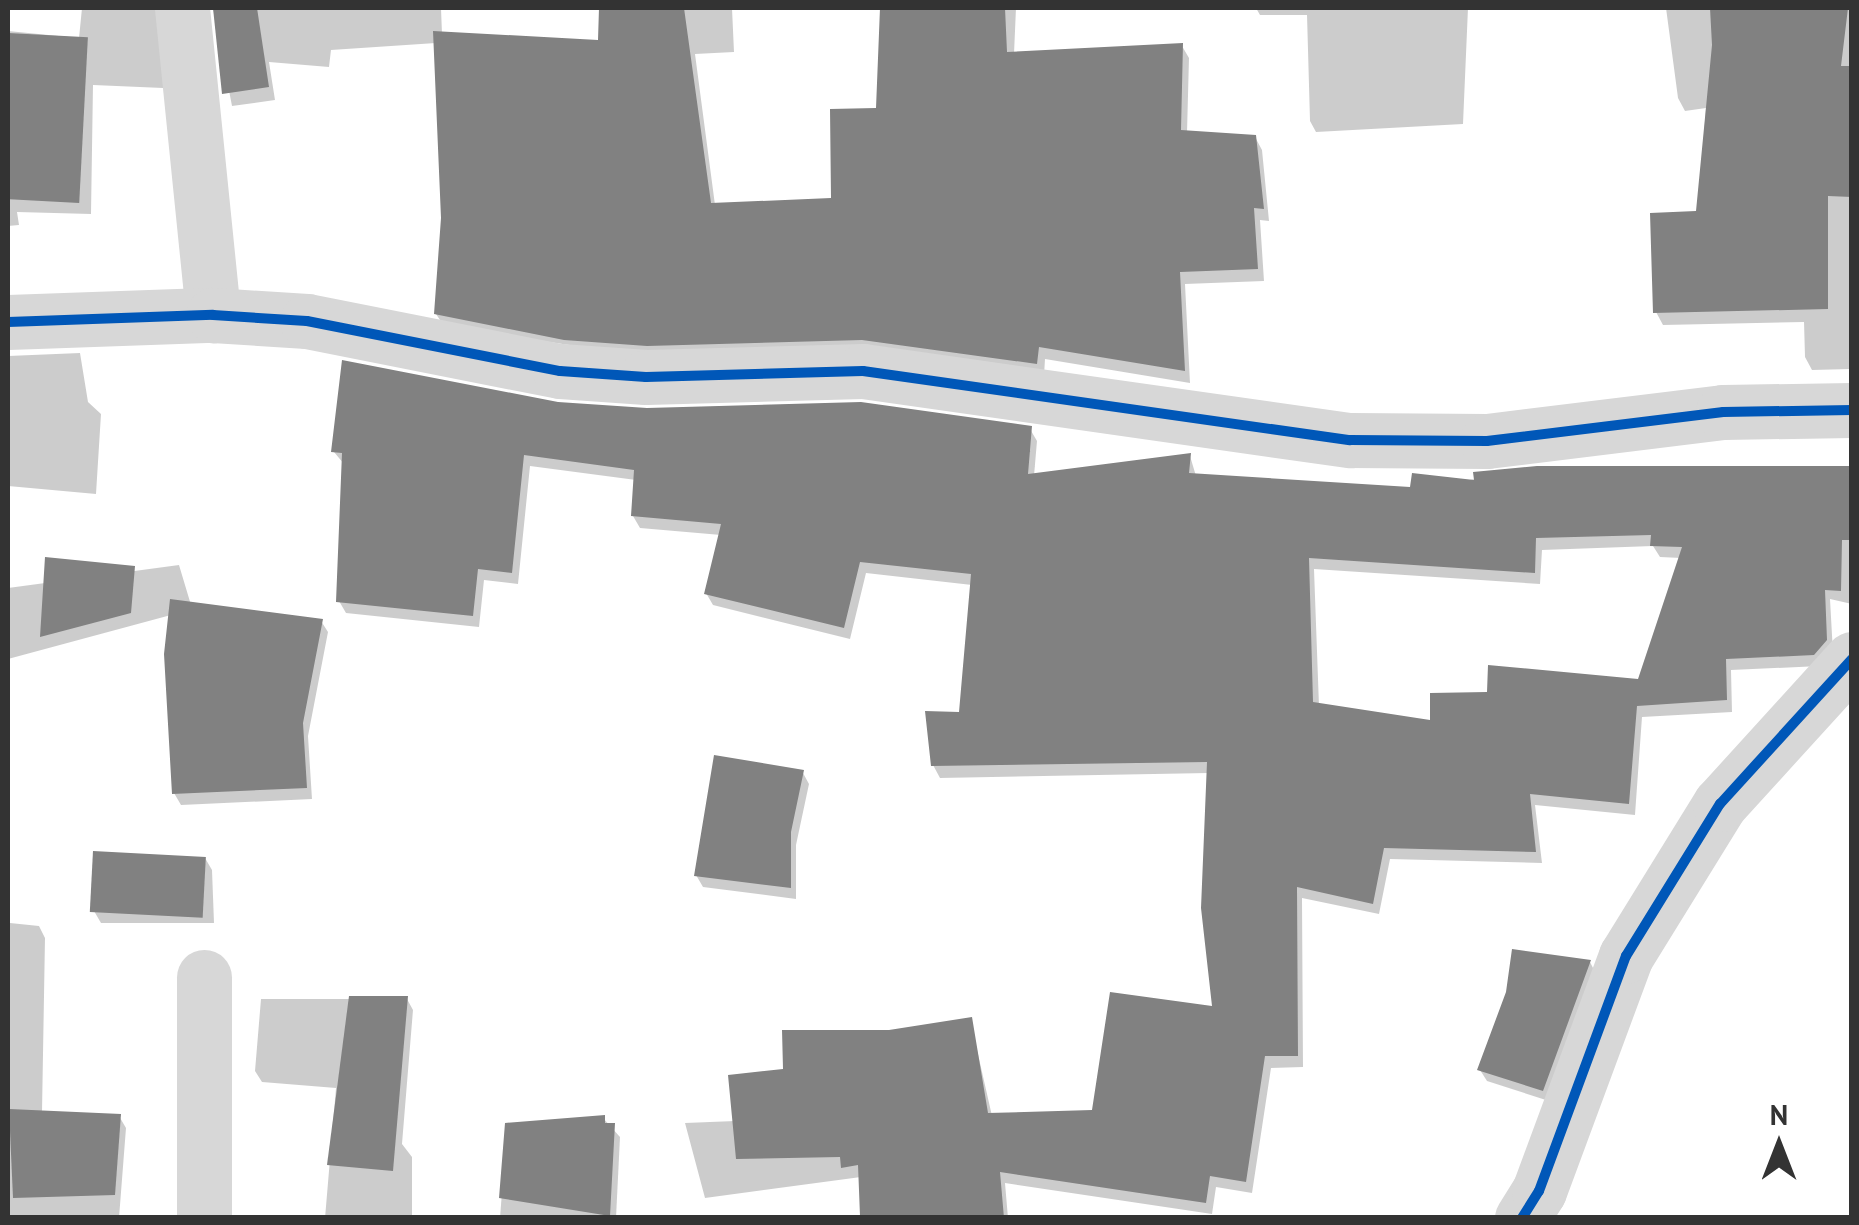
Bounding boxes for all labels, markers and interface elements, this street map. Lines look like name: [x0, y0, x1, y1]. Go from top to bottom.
north arrow: [1729, 1095, 1829, 1195]
text: N: [1770, 1096, 1788, 1133]

